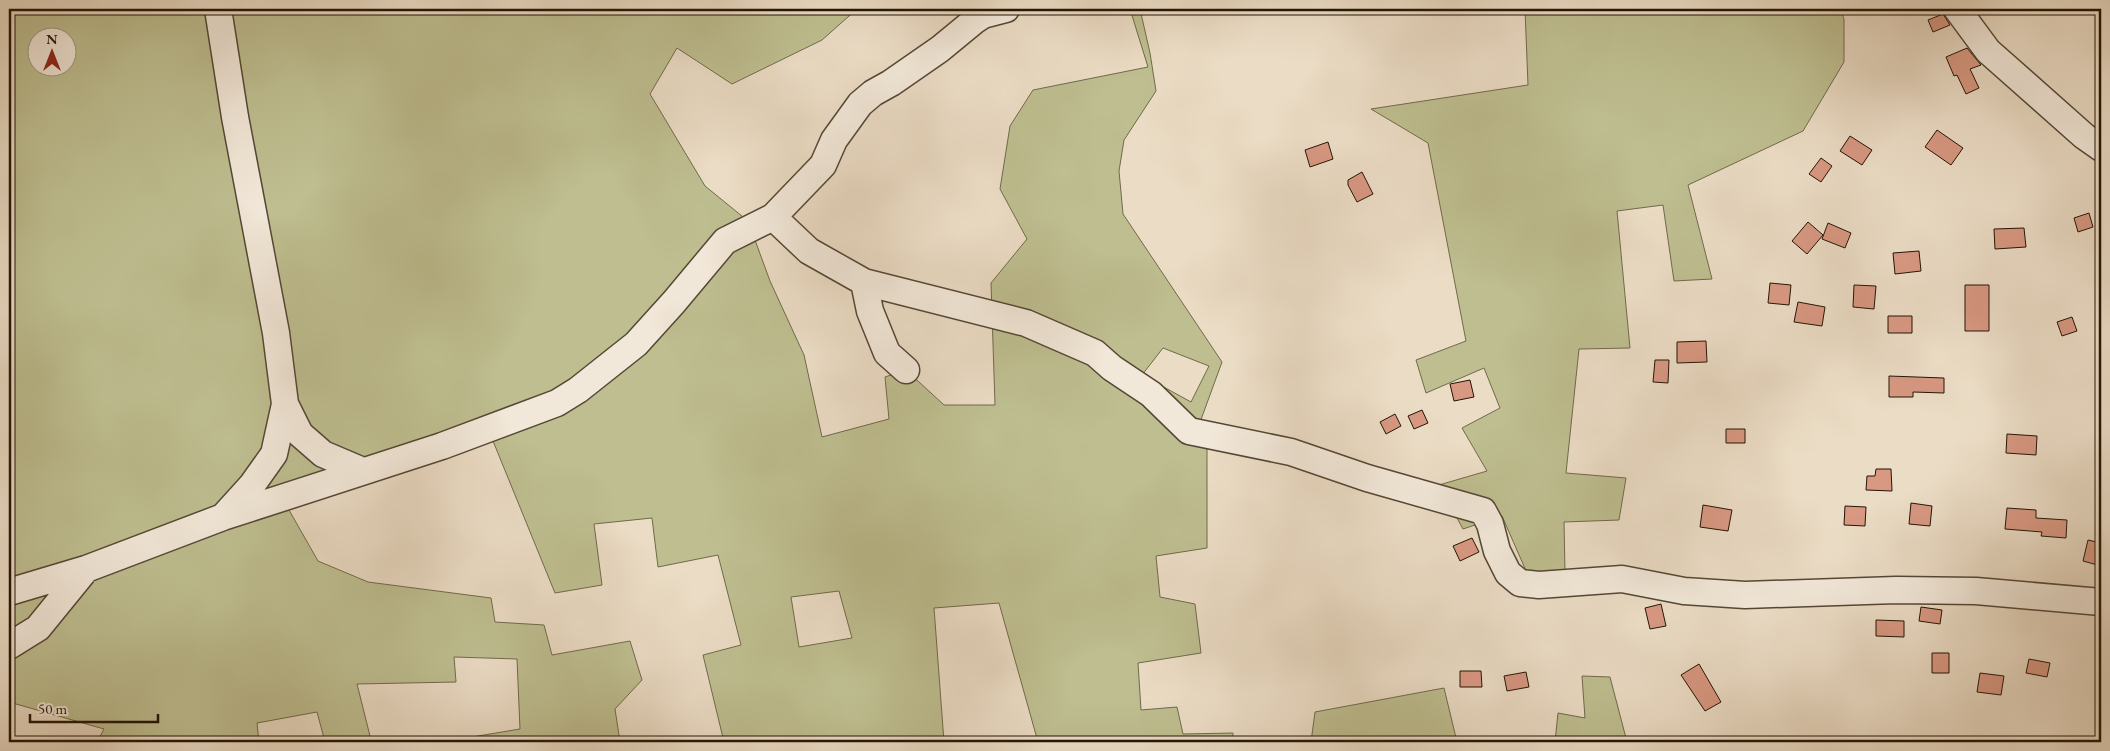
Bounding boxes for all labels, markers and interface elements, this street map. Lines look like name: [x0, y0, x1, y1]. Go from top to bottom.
north arrow: [28, 28, 78, 78]
text: N: [46, 30, 58, 48]
scale bar: [30, 691, 158, 723]
text: 50 m: [38, 699, 67, 718]

